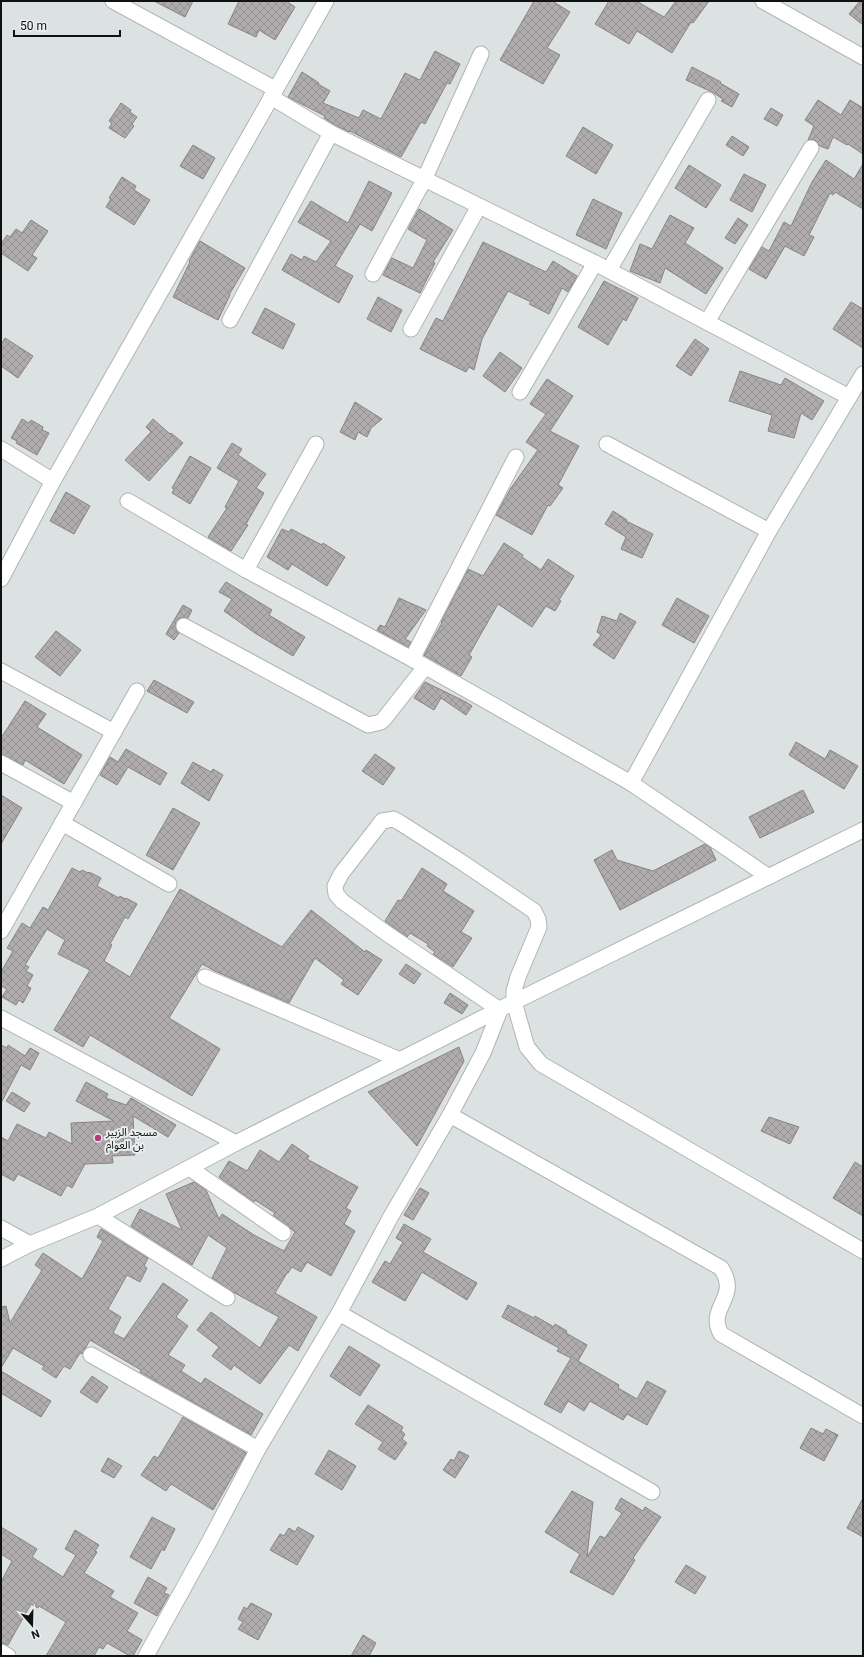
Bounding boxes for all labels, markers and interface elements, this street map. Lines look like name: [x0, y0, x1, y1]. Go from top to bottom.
scale bar: [14, 12, 120, 38]
text: 50 m: [20, 19, 47, 33]
place label: مسجد الزبير بن العوام: [105, 1126, 158, 1153]
marker: مسجد الزبير بن العوام: [93, 1133, 103, 1143]
north arrow: [12, 1605, 52, 1645]
text: N: [29, 1626, 41, 1641]

